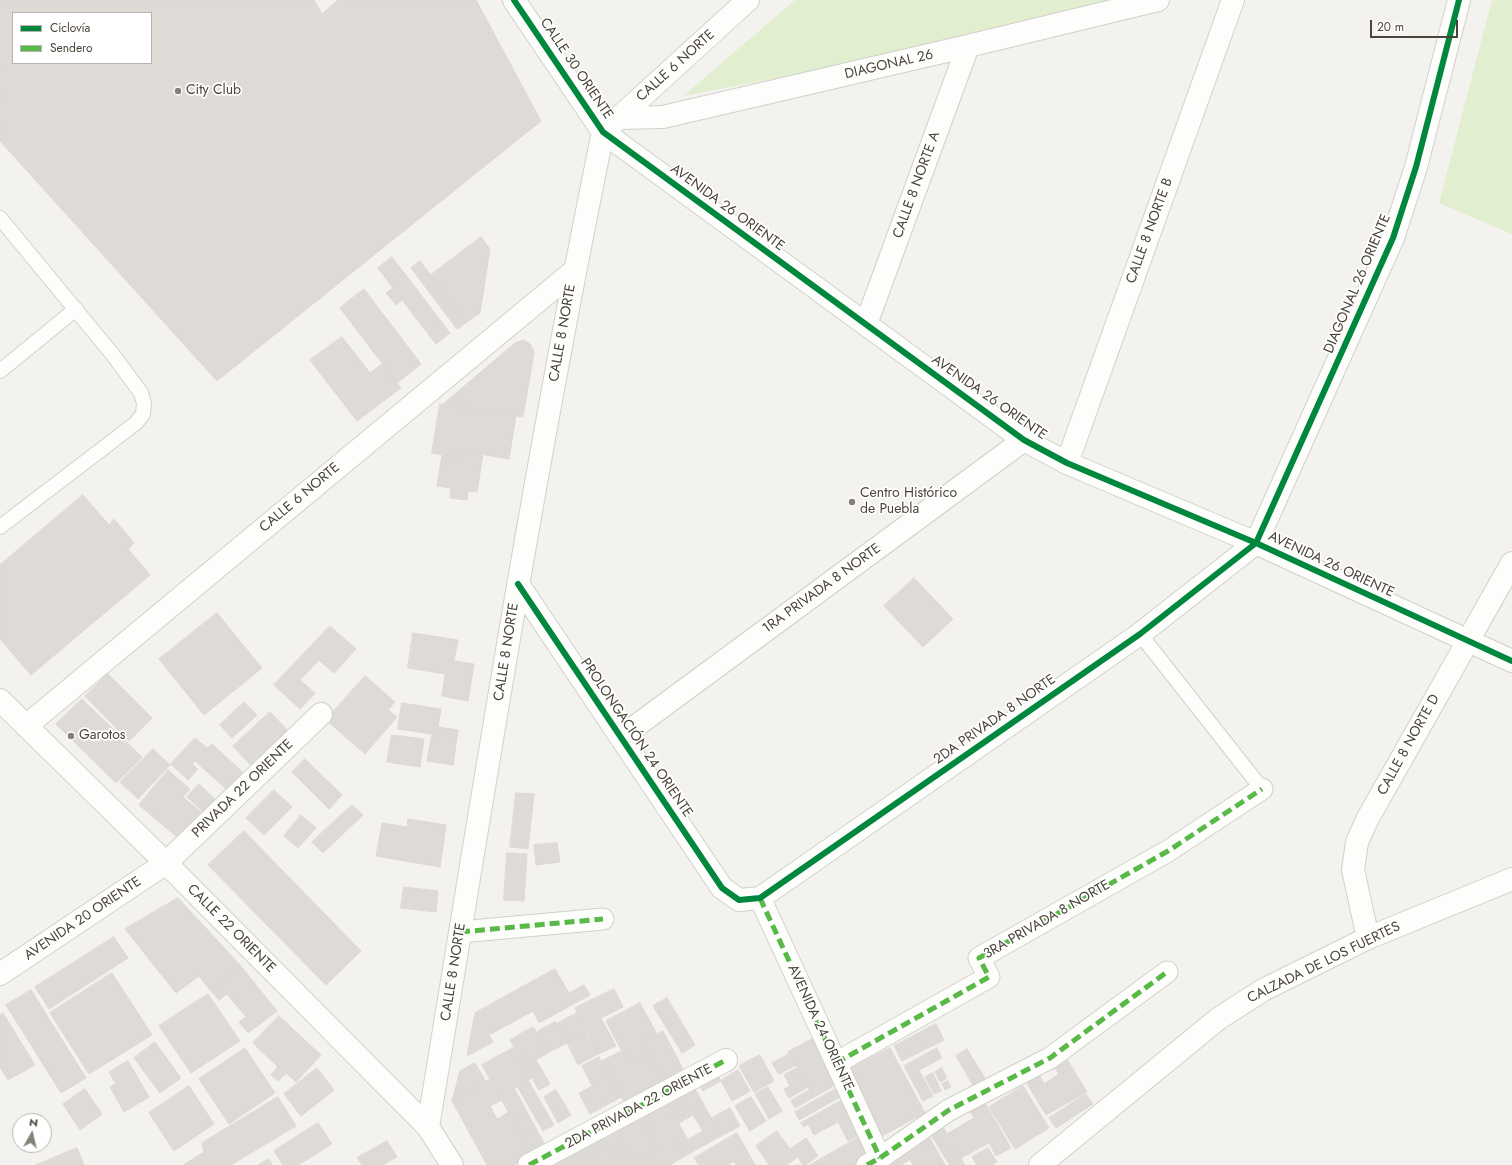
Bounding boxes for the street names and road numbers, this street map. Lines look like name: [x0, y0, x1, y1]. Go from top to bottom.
street label: CALLE 30 ORIENTE: [536, 15, 616, 123]
street label: CALLE 6 NORTE: [633, 27, 719, 105]
street label: DIAGONAL 26: [843, 47, 935, 83]
street label: CALLE 8 NORTE A: [890, 129, 944, 241]
street label: AVENIDA 26 ORIENTE: [667, 161, 787, 255]
street label: CALLE 8 NORTE B: [1123, 176, 1177, 286]
street label: DIAGONAL 26 ORIENTE: [1321, 212, 1395, 356]
street label: CALLE 8 NORTE: [546, 283, 580, 383]
street label: AVENIDA 26 ORIENTE: [928, 352, 1050, 444]
street label: CALLE 6 NORTE: [257, 460, 343, 536]
street label: AVENIDA 26 ORIENTE: [1265, 528, 1397, 602]
street label: 1RA PRIVADA 8 NORTE: [760, 540, 884, 638]
street label: CALLE 8 NORTE: [491, 602, 523, 702]
street label: PROLONGACIÓN 24 ORIENTE: [576, 655, 696, 821]
street label: 2DA PRIVADA 8 NORTE: [931, 672, 1059, 768]
street label: CALLE 8 NORTE D: [1374, 692, 1444, 798]
street label: PRIVADA 22 ORIENTE: [189, 736, 297, 842]
street label: AVENIDA 20 ORIENTE: [21, 874, 145, 964]
street label: 3RA PRIVADA 8 NORTE: [981, 877, 1113, 963]
street label: CALLE 22 ORIENTE: [183, 881, 279, 977]
street label: CALZADA DE LOS FUERTES: [1245, 919, 1403, 1007]
street label: CALLE 8 NORTE: [438, 922, 470, 1022]
street label: AVENIDA 24 ORIENTE: [783, 962, 857, 1094]
street label: 2DA PRIVADA 22 ORIENTE: [563, 1061, 715, 1153]

